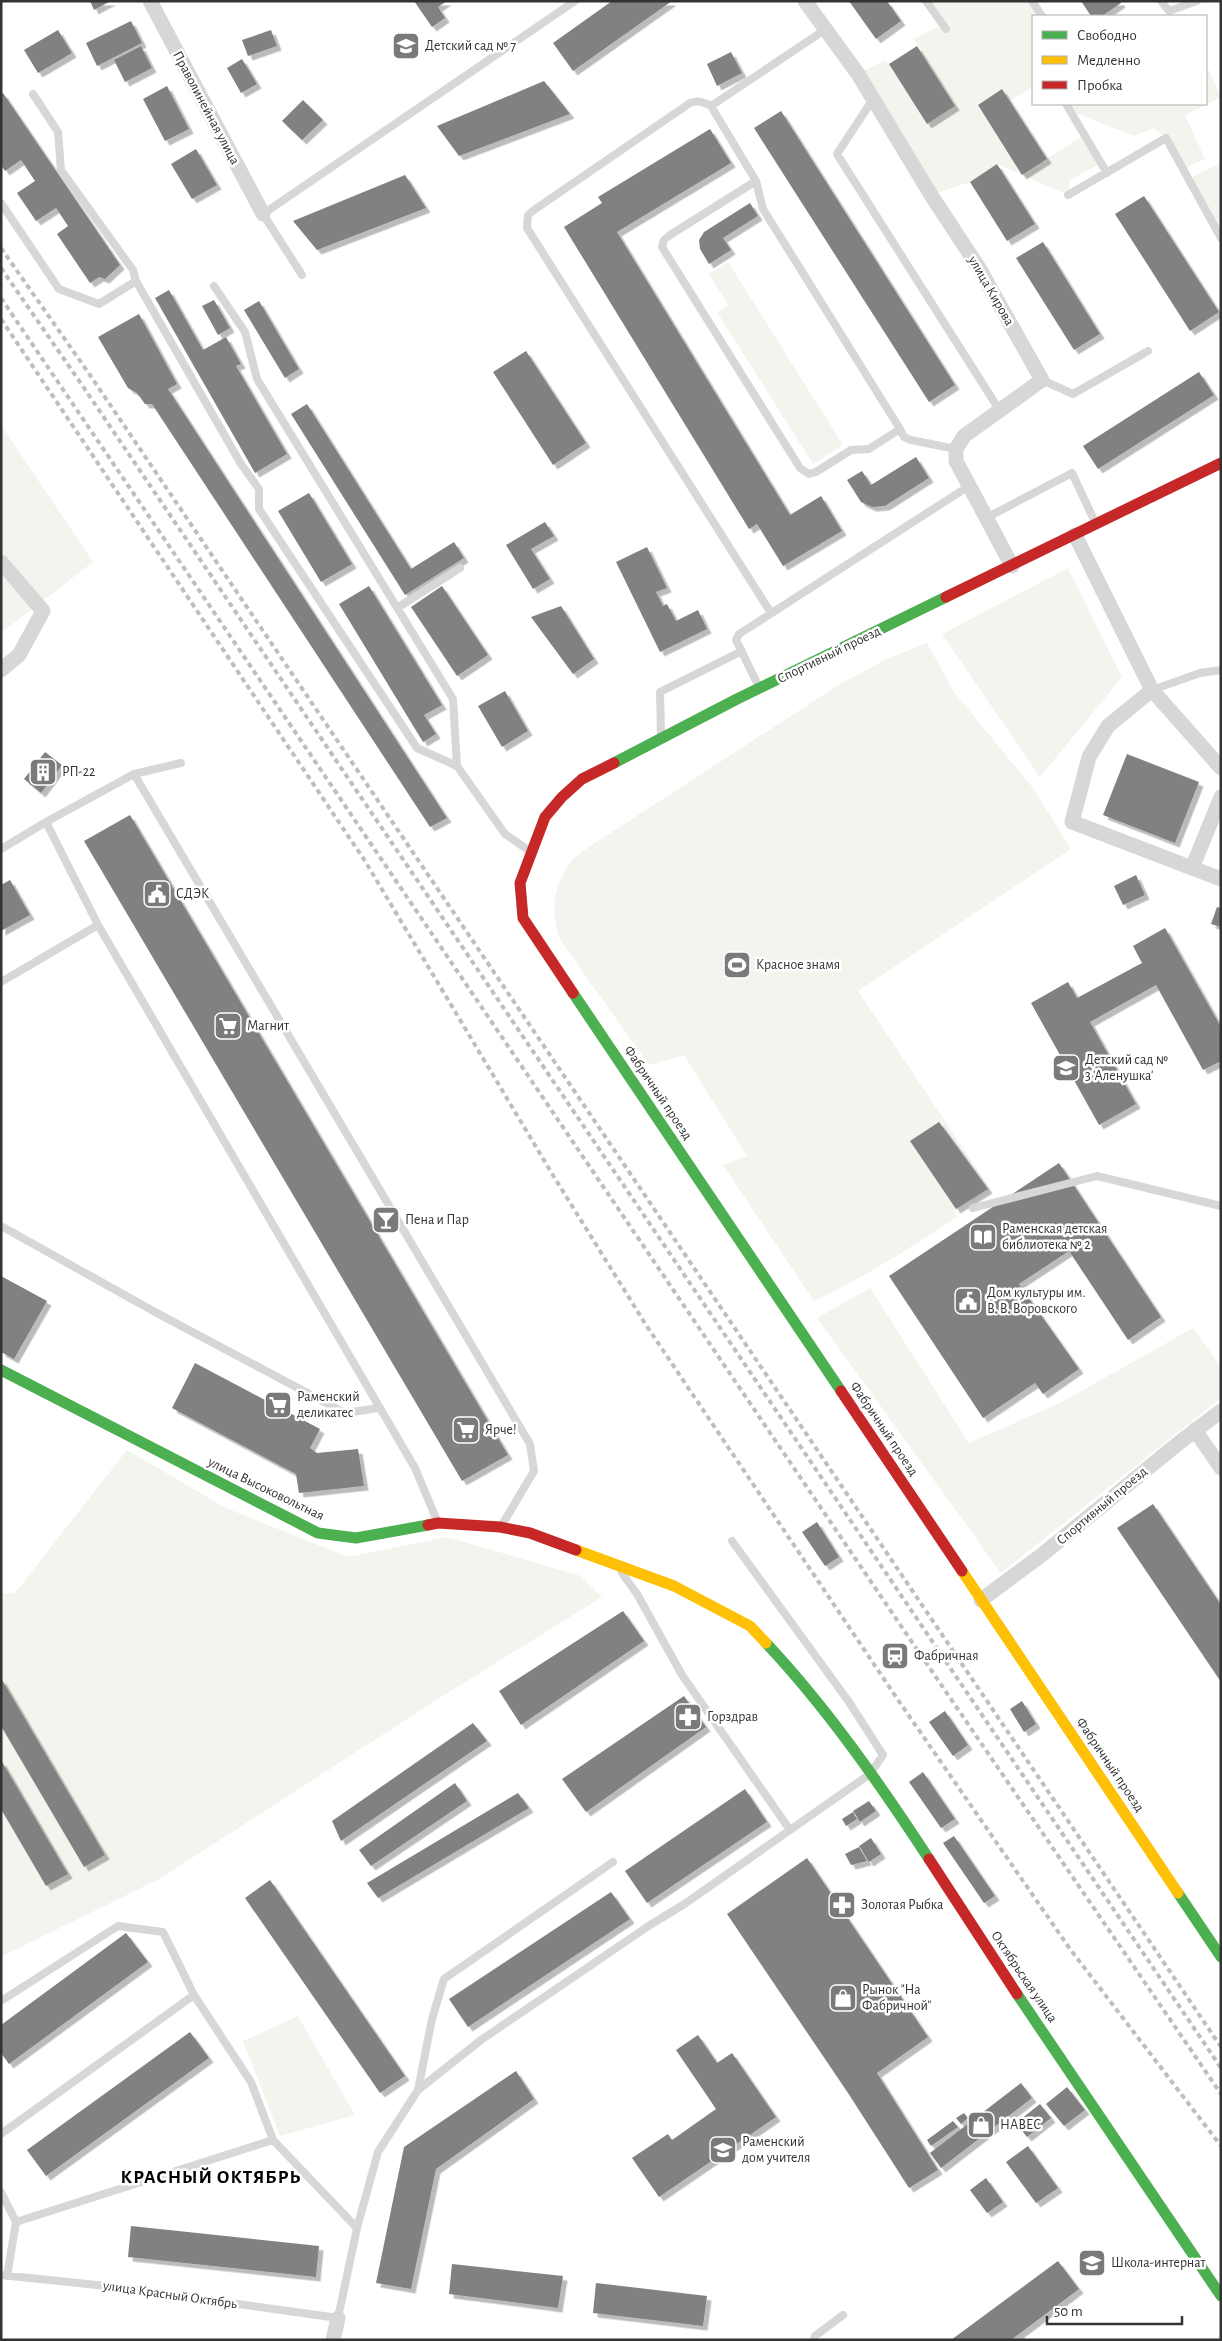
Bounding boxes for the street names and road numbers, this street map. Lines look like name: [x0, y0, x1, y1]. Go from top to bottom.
street label: Праволинейная улица: [170, 49, 242, 168]
street label: улица Кирова: [965, 253, 1017, 329]
street label: Спортивный проезд: [775, 624, 883, 686]
street label: Фабричный проезд: [621, 1043, 695, 1143]
street label: Фабричный проезд: [847, 1379, 921, 1479]
street label: улица Высоковольтная: [205, 1454, 326, 1523]
street label: Спортивный проезд: [1054, 1464, 1150, 1548]
street label: Фабричный проезд: [1073, 1715, 1147, 1815]
street label: Октябрьская улица: [988, 1929, 1060, 2026]
street label: улица Красный Октябрь: [101, 2279, 238, 2311]

